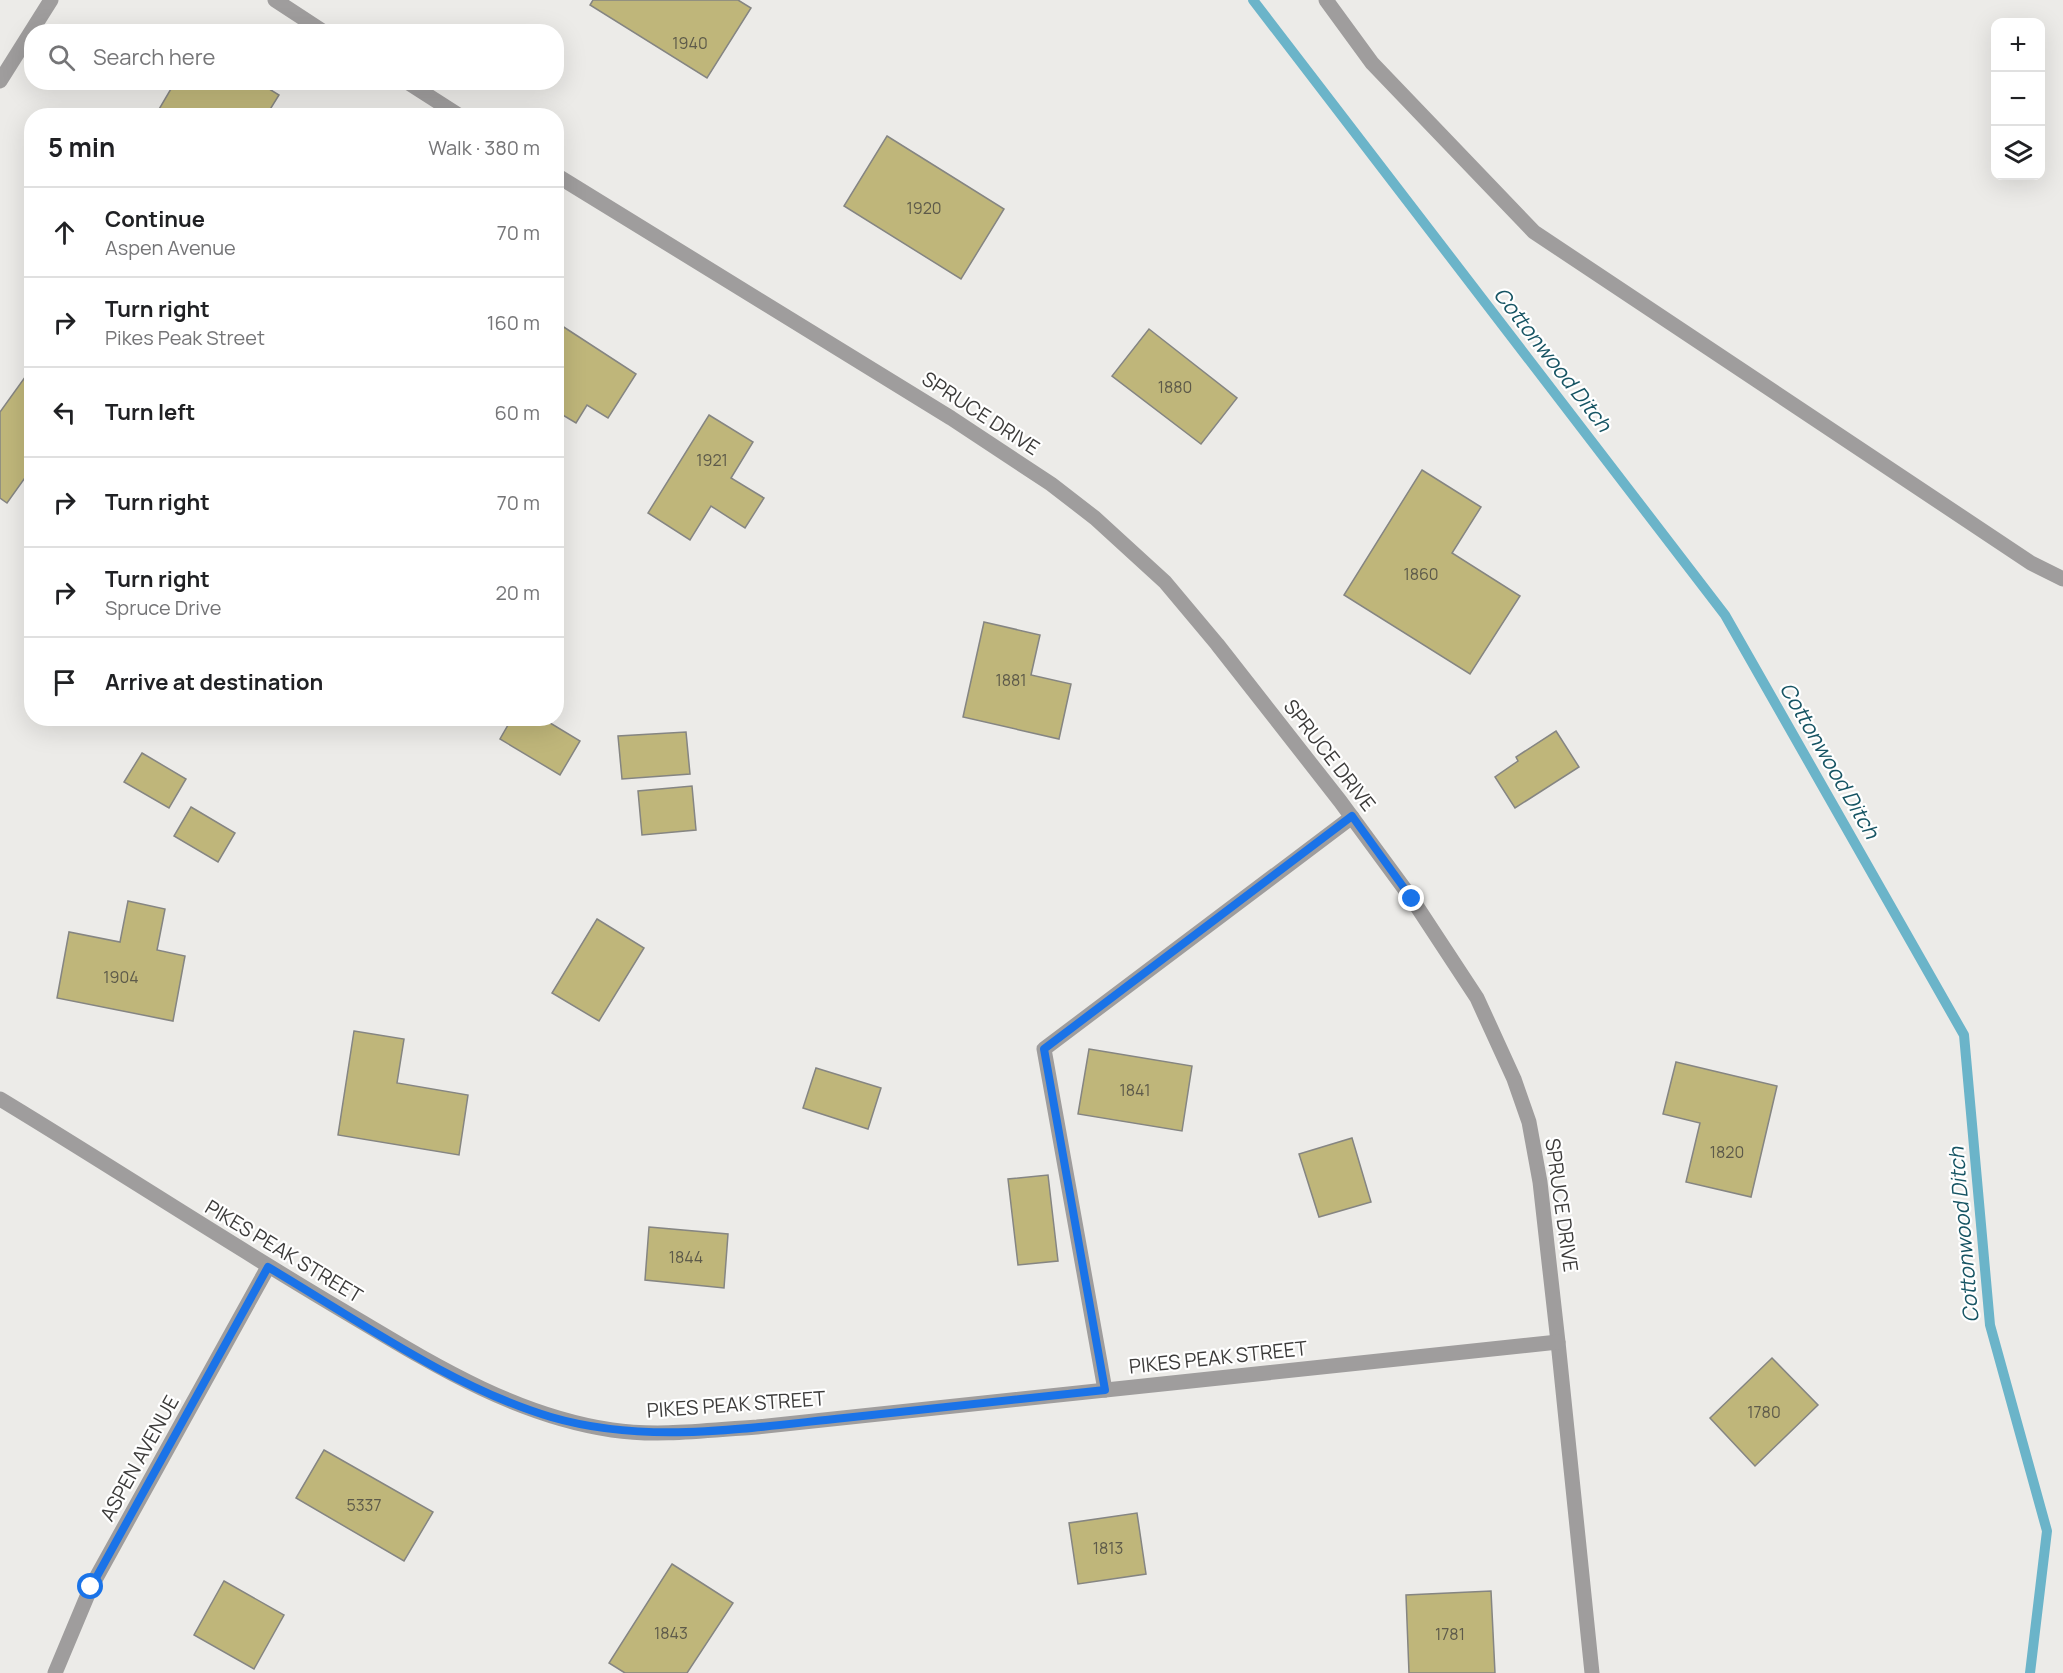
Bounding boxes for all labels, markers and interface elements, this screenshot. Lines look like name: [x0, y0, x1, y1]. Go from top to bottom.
map controls: [1991, 18, 2045, 180]
button: +: [1991, 18, 2045, 72]
search box: [24, 24, 564, 90]
house number: 1940: [672, 32, 708, 54]
icon: search: [45, 41, 78, 74]
text: Search here: [93, 42, 215, 72]
button: −: [1991, 72, 2045, 126]
button: layers: [1991, 126, 2045, 180]
text: 5 min: [48, 129, 115, 165]
text: Walk · 380 m: [428, 134, 540, 161]
house number: 1920: [906, 197, 942, 219]
text: Continue: [105, 204, 205, 234]
icon: ahead: [48, 216, 81, 249]
text: 70 m: [497, 219, 540, 246]
text: Aspen Avenue: [105, 234, 236, 261]
water label: Cottonwood Ditch: [1488, 281, 1619, 438]
text: Turn right: [105, 294, 210, 324]
icon: right: [48, 306, 81, 339]
text: 160 m: [487, 309, 540, 336]
text: Pikes Peak Street: [105, 324, 265, 351]
street label: SPRUCE DRIVE: [917, 365, 1045, 461]
house number: 1880: [1158, 376, 1192, 398]
icon: left: [48, 396, 81, 429]
text: Turn left: [105, 397, 195, 427]
text: 60 m: [494, 399, 540, 426]
house number: 1921: [696, 449, 728, 471]
icon: right: [48, 486, 81, 519]
text: Turn right: [105, 487, 210, 517]
text: 70 m: [497, 489, 540, 516]
house number: 1860: [1403, 563, 1439, 585]
text: Turn right: [105, 564, 210, 594]
icon: right: [48, 576, 81, 609]
text: 20 m: [495, 579, 540, 606]
text: Spruce Drive: [105, 594, 221, 621]
icon: arrive: [48, 666, 81, 699]
text: Arrive at destination: [105, 667, 323, 697]
house number: 1881: [995, 669, 1027, 691]
water label: Cottonwood Ditch: [1774, 677, 1887, 845]
street label: SPRUCE DRIVE: [1278, 694, 1382, 816]
route end: [1398, 885, 1424, 911]
house number: 1904: [103, 966, 139, 988]
house number: 1841: [1119, 1079, 1151, 1101]
street label: SPRUCE DRIVE: [1539, 1136, 1585, 1274]
house number: 1820: [1710, 1141, 1744, 1163]
water label: Cottonwood Ditch: [1941, 1145, 1985, 1324]
street label: PIKES PEAK STREET: [200, 1193, 368, 1309]
house number: 1844: [669, 1246, 703, 1268]
street label: PIKES PEAK STREET: [1128, 1334, 1309, 1380]
street label: PIKES PEAK STREET: [646, 1384, 826, 1424]
street label: ASPEN AVENUE: [93, 1390, 185, 1526]
house number: 1780: [1747, 1401, 1781, 1423]
house number: 5337: [347, 1494, 381, 1516]
house number: 1813: [1093, 1537, 1123, 1559]
route start: [77, 1573, 103, 1599]
house number: 1843: [654, 1622, 688, 1644]
house number: 1781: [1435, 1623, 1465, 1645]

